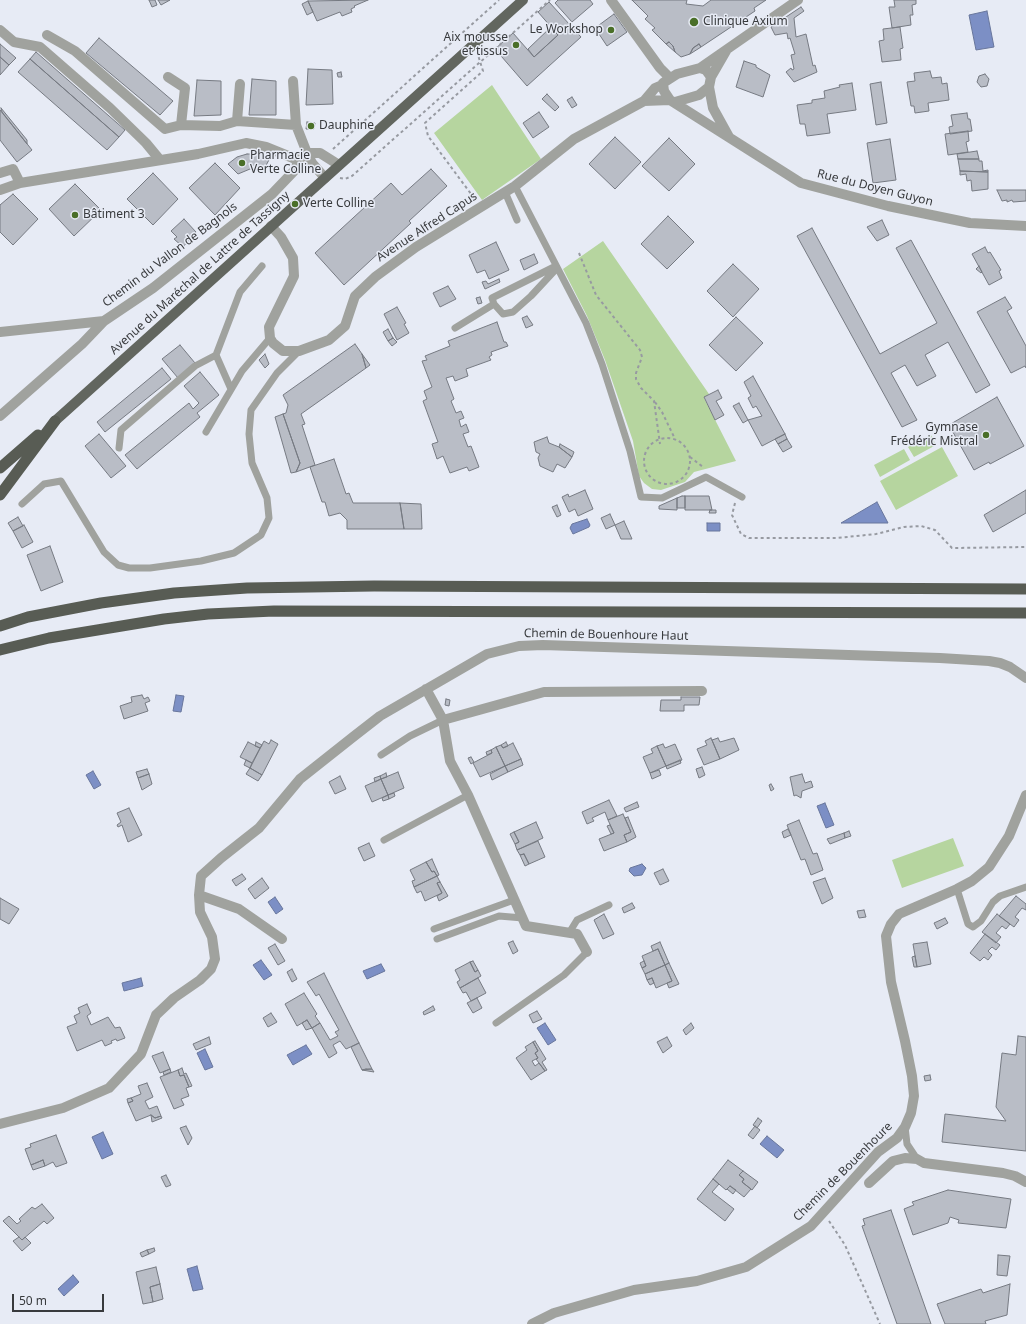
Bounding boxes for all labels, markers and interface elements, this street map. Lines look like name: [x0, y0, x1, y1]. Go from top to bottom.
place label: Clinique Axium: [703, 15, 788, 29]
marker: Clinique Axium: [688, 16, 700, 28]
place label: Le Workshop: [529, 23, 603, 37]
marker: Le Workshop: [606, 25, 616, 35]
place label: Aix mousse et tissus: [444, 31, 508, 59]
marker: Aix mousse et tissus: [511, 40, 521, 50]
place label: Dauphine: [319, 119, 374, 133]
marker: Dauphine: [306, 121, 316, 131]
place label: Pharmacie Verte Colline: [250, 149, 321, 177]
marker: Pharmacie Verte Colline: [237, 158, 247, 168]
street label: Rue du Doyen Guyon: [816, 167, 934, 209]
street label: Avenue du Maréchal de Lattre de Tassigny: [107, 188, 293, 358]
street label: Avenue Alfred Capus: [374, 189, 480, 265]
place label: Verte Colline: [303, 197, 374, 211]
marker: Verte Colline: [290, 199, 300, 209]
street label: Chemin du Vallon de Bagnols: [100, 200, 240, 310]
place label: Bâtiment 3: [83, 208, 145, 222]
marker: Bâtiment 3: [70, 210, 80, 220]
place label: Gymnase Frédéric Mistral: [891, 421, 978, 449]
marker: Gymnase Frédéric Mistral: [981, 430, 991, 440]
street label: Chemin de Bouenhoure Haut: [524, 626, 688, 644]
street label: Chemin de Bouenhoure: [790, 1119, 896, 1225]
scale bar: [14, 1286, 106, 1312]
text: 50 m: [19, 1292, 47, 1309]

